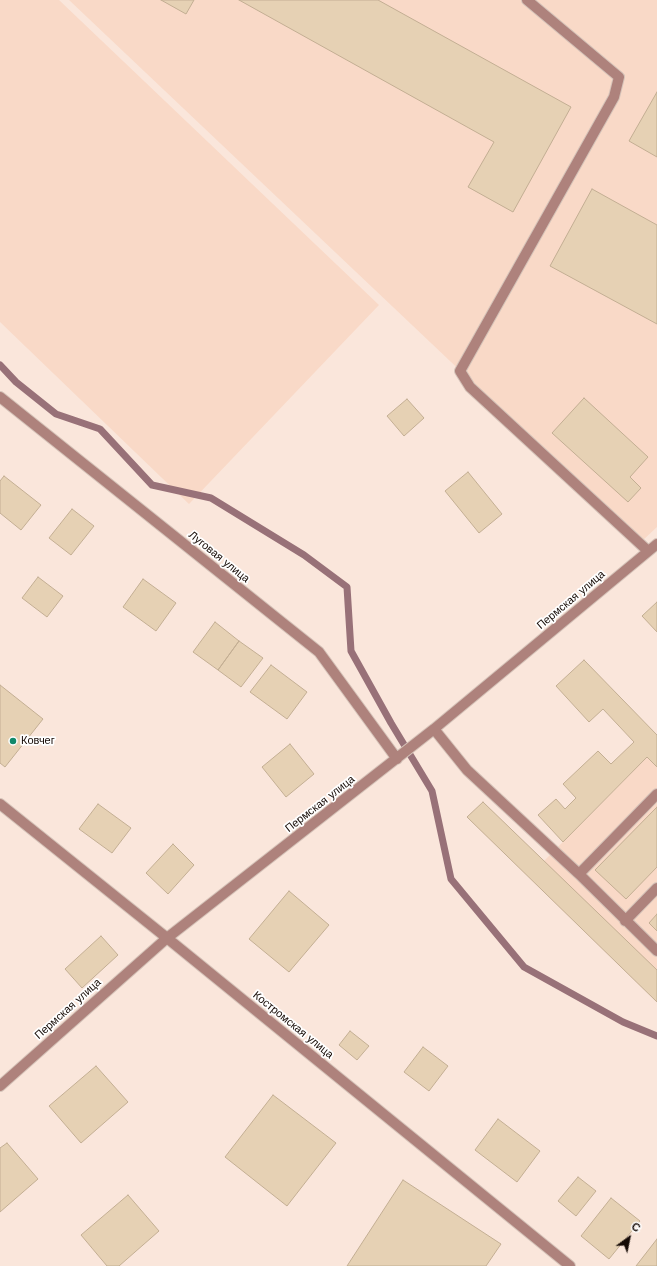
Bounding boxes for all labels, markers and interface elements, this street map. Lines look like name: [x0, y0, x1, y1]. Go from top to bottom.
street label: Луговая улица: [186, 528, 252, 586]
street label: Пермская улица: [534, 568, 608, 632]
place label: Ковчег: [21, 734, 55, 748]
marker: Ковчег: [8, 736, 18, 746]
street label: Пермская улица: [283, 773, 357, 835]
street label: Пермская улица: [32, 976, 104, 1042]
street label: Костромская улица: [250, 989, 336, 1061]
north arrow: [609, 1218, 649, 1258]
text: С: [629, 1220, 643, 1235]

